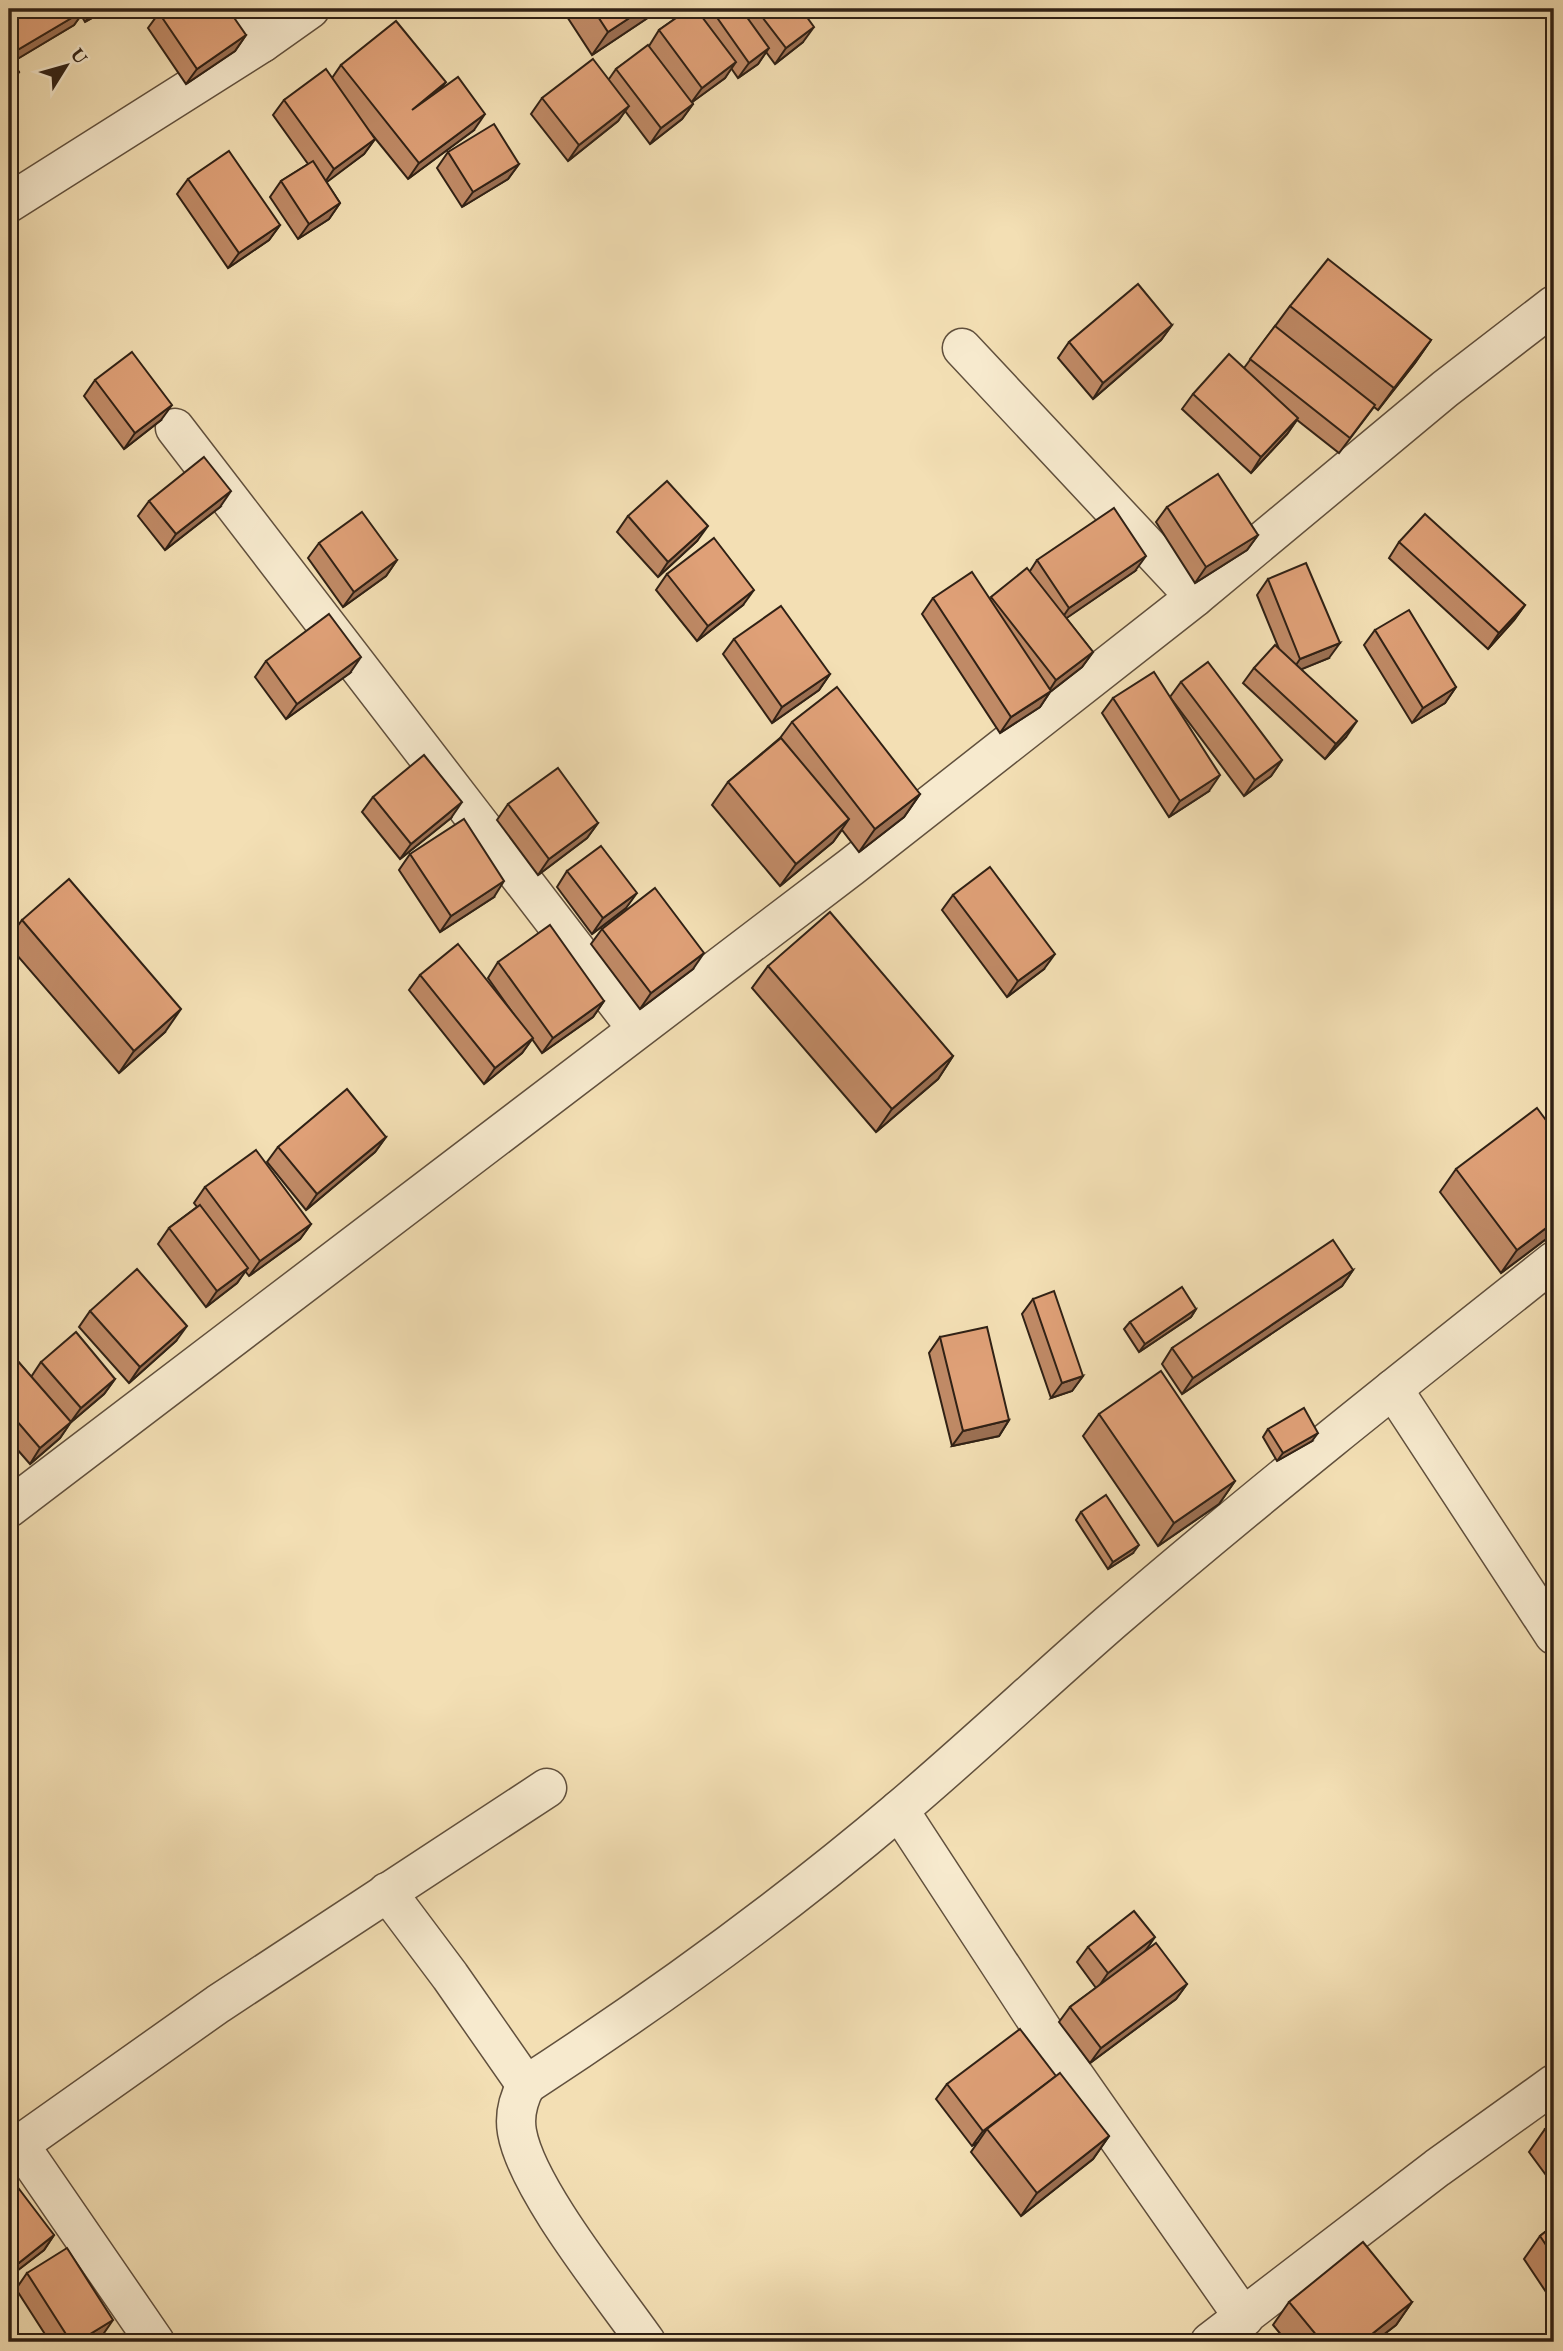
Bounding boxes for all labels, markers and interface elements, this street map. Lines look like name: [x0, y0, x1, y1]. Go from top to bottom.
north arrow: [32, 32, 102, 102]
text: U: [65, 43, 93, 69]

